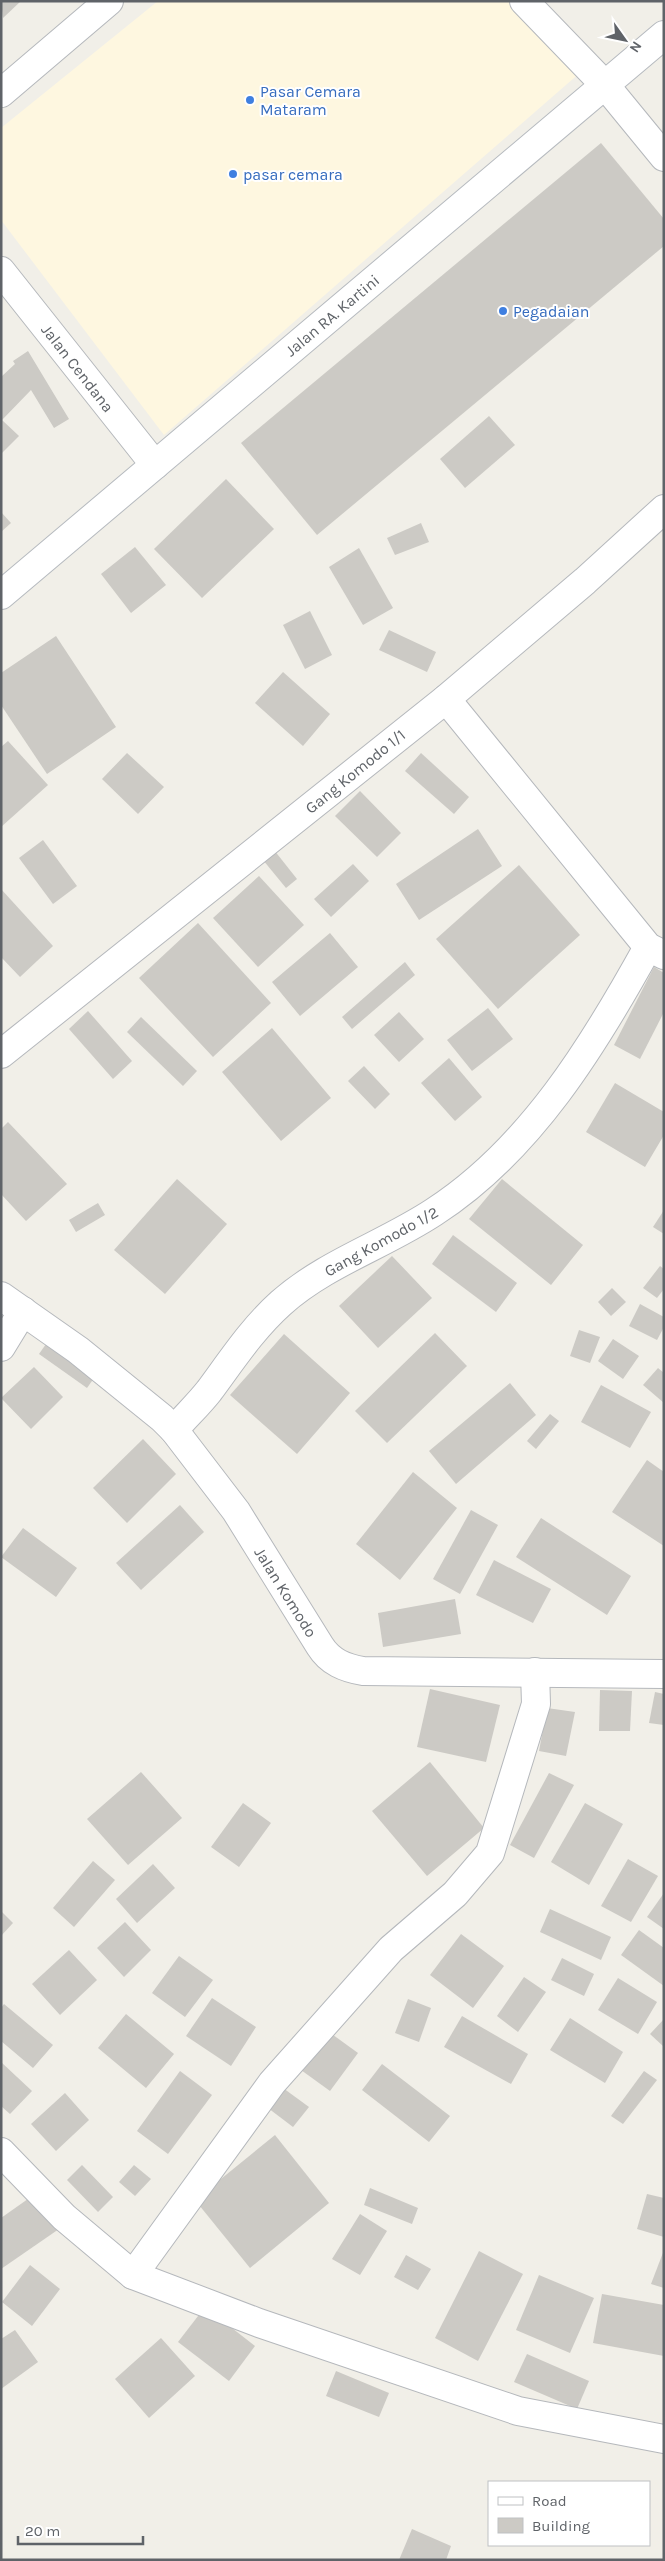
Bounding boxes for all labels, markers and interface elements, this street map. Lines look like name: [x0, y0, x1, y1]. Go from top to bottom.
north arrow: [600, 15, 650, 65]
text: N: [626, 38, 645, 56]
place label: Pasar Cemara Mataram: [260, 82, 361, 119]
marker: Pasar Cemara Mataram: [244, 94, 256, 106]
place label: pasar cemara: [243, 165, 343, 184]
marker: pasar cemara: [227, 168, 239, 180]
street label: Jalan RA. Kartini: [281, 270, 383, 360]
place label: Pegadaian: [513, 302, 589, 321]
marker: Pegadaian: [497, 305, 509, 317]
street label: Jalan Cendana: [37, 321, 118, 416]
street label: Gang Komodo 1/1: [301, 725, 409, 818]
street label: Gang Komodo 1/2: [321, 1202, 442, 1281]
street label: Jalan Komodo: [250, 1544, 321, 1641]
legend: [488, 2481, 650, 2546]
text: Road: [532, 2492, 567, 2510]
scale bar: [18, 2514, 142, 2546]
text: Building: [532, 2517, 590, 2535]
text: 20 m: [25, 2522, 60, 2540]

